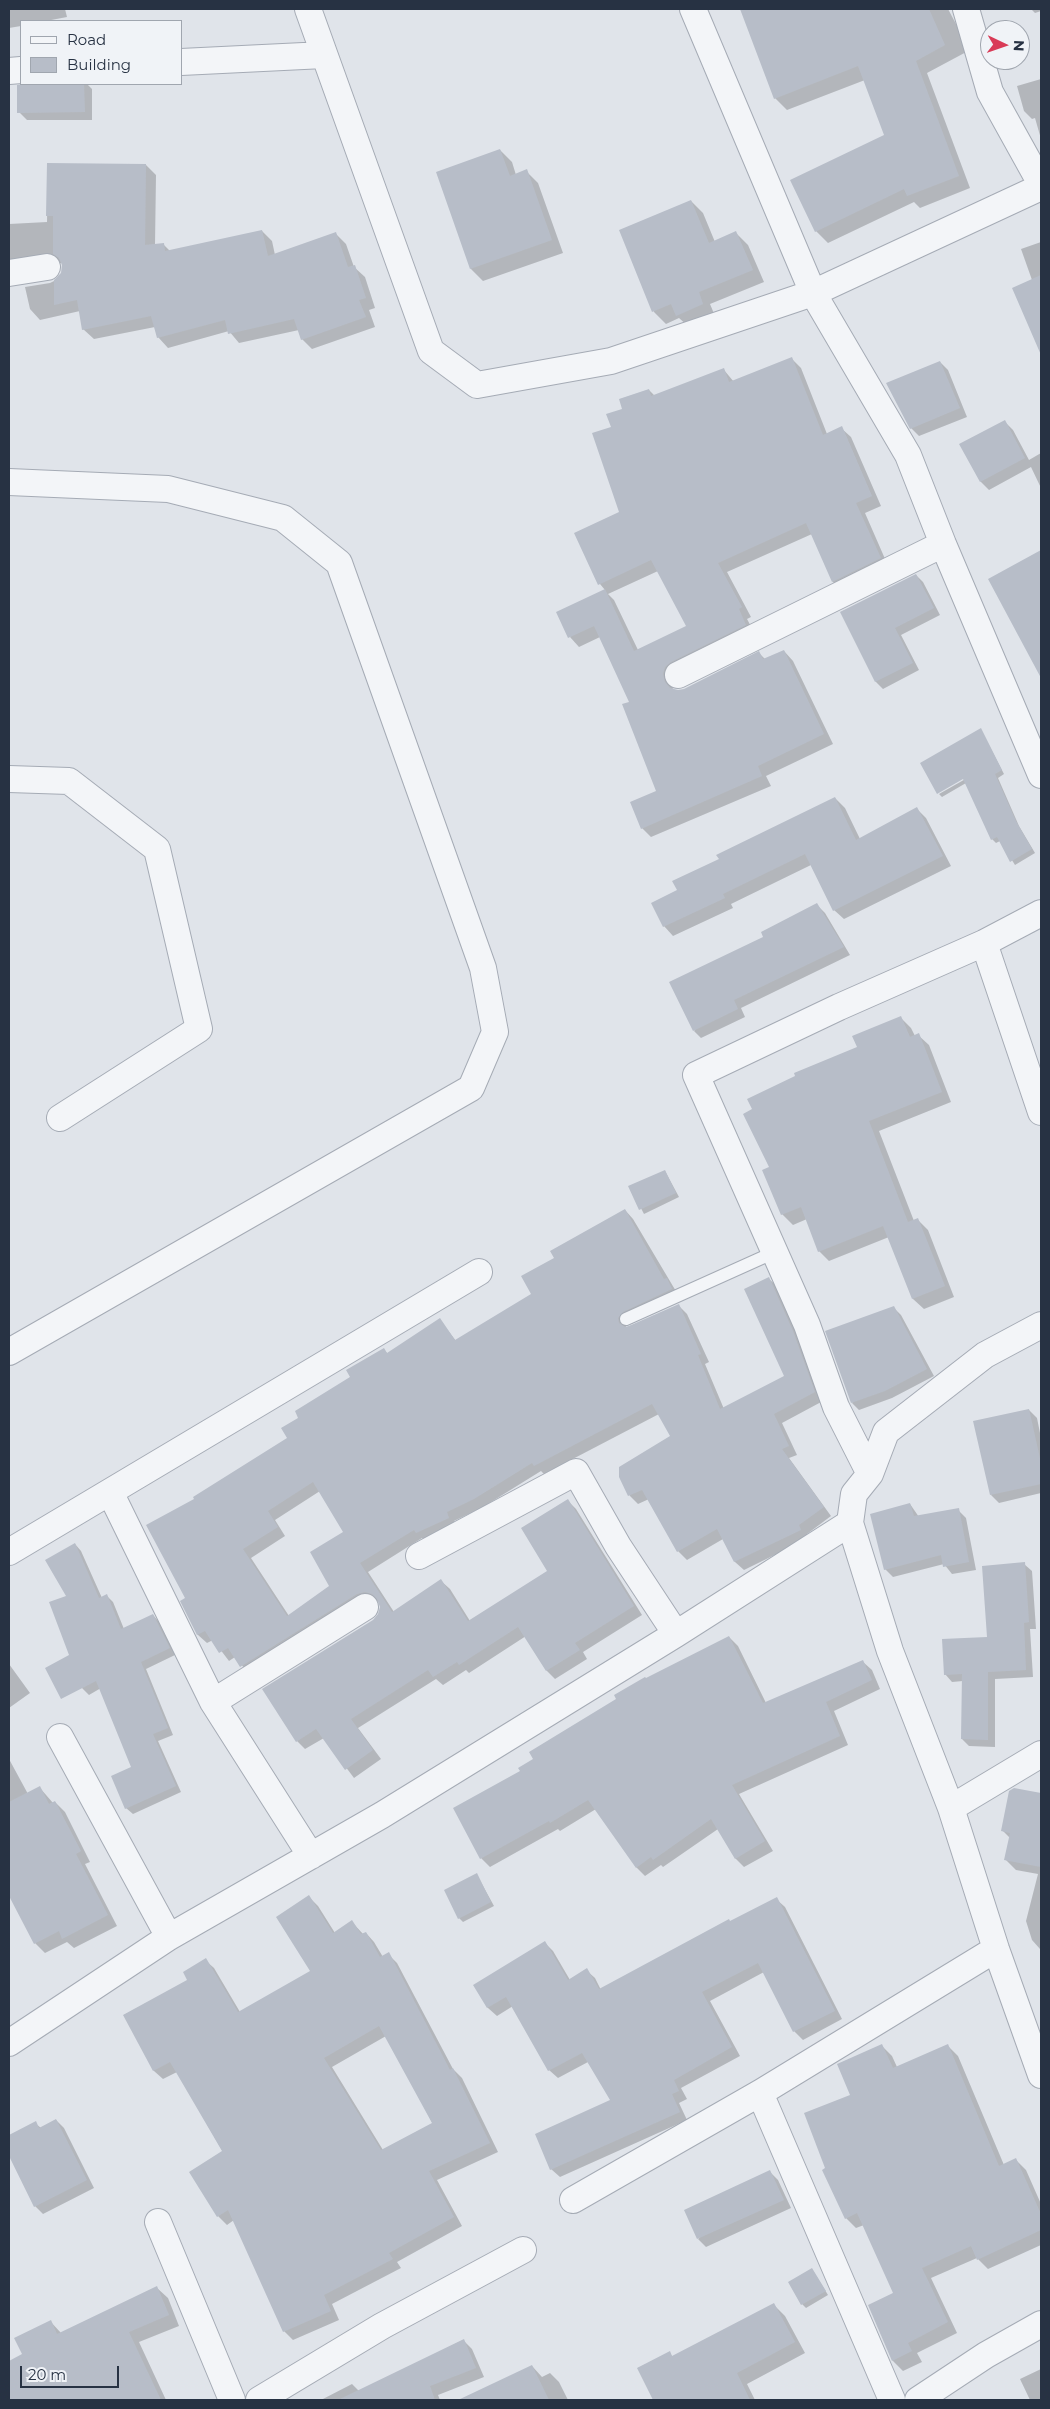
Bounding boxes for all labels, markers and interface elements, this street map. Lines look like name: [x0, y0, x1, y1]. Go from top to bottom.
legend: [20, 20, 182, 85]
north arrow: [980, 20, 1030, 70]
text: Road: [67, 30, 106, 49]
text: N: [1010, 40, 1028, 52]
text: Building: [67, 55, 131, 74]
scale bar: [22, 2356, 121, 2388]
text: 20 m: [28, 2365, 66, 2384]

